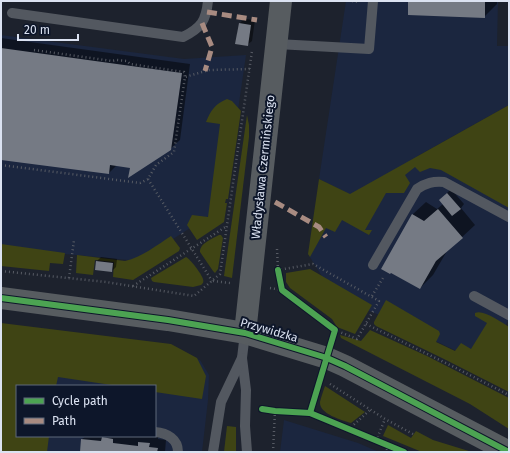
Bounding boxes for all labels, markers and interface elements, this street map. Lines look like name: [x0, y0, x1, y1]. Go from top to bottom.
scale bar: [18, 16, 78, 42]
text: 20 m: [24, 23, 50, 37]
street label: Władysława Czermińskiego: [248, 94, 278, 240]
street label: Przywidzka: [239, 315, 299, 345]
legend: [16, 385, 156, 437]
text: Cycle path: [52, 394, 108, 408]
text: Path: [52, 414, 76, 428]

